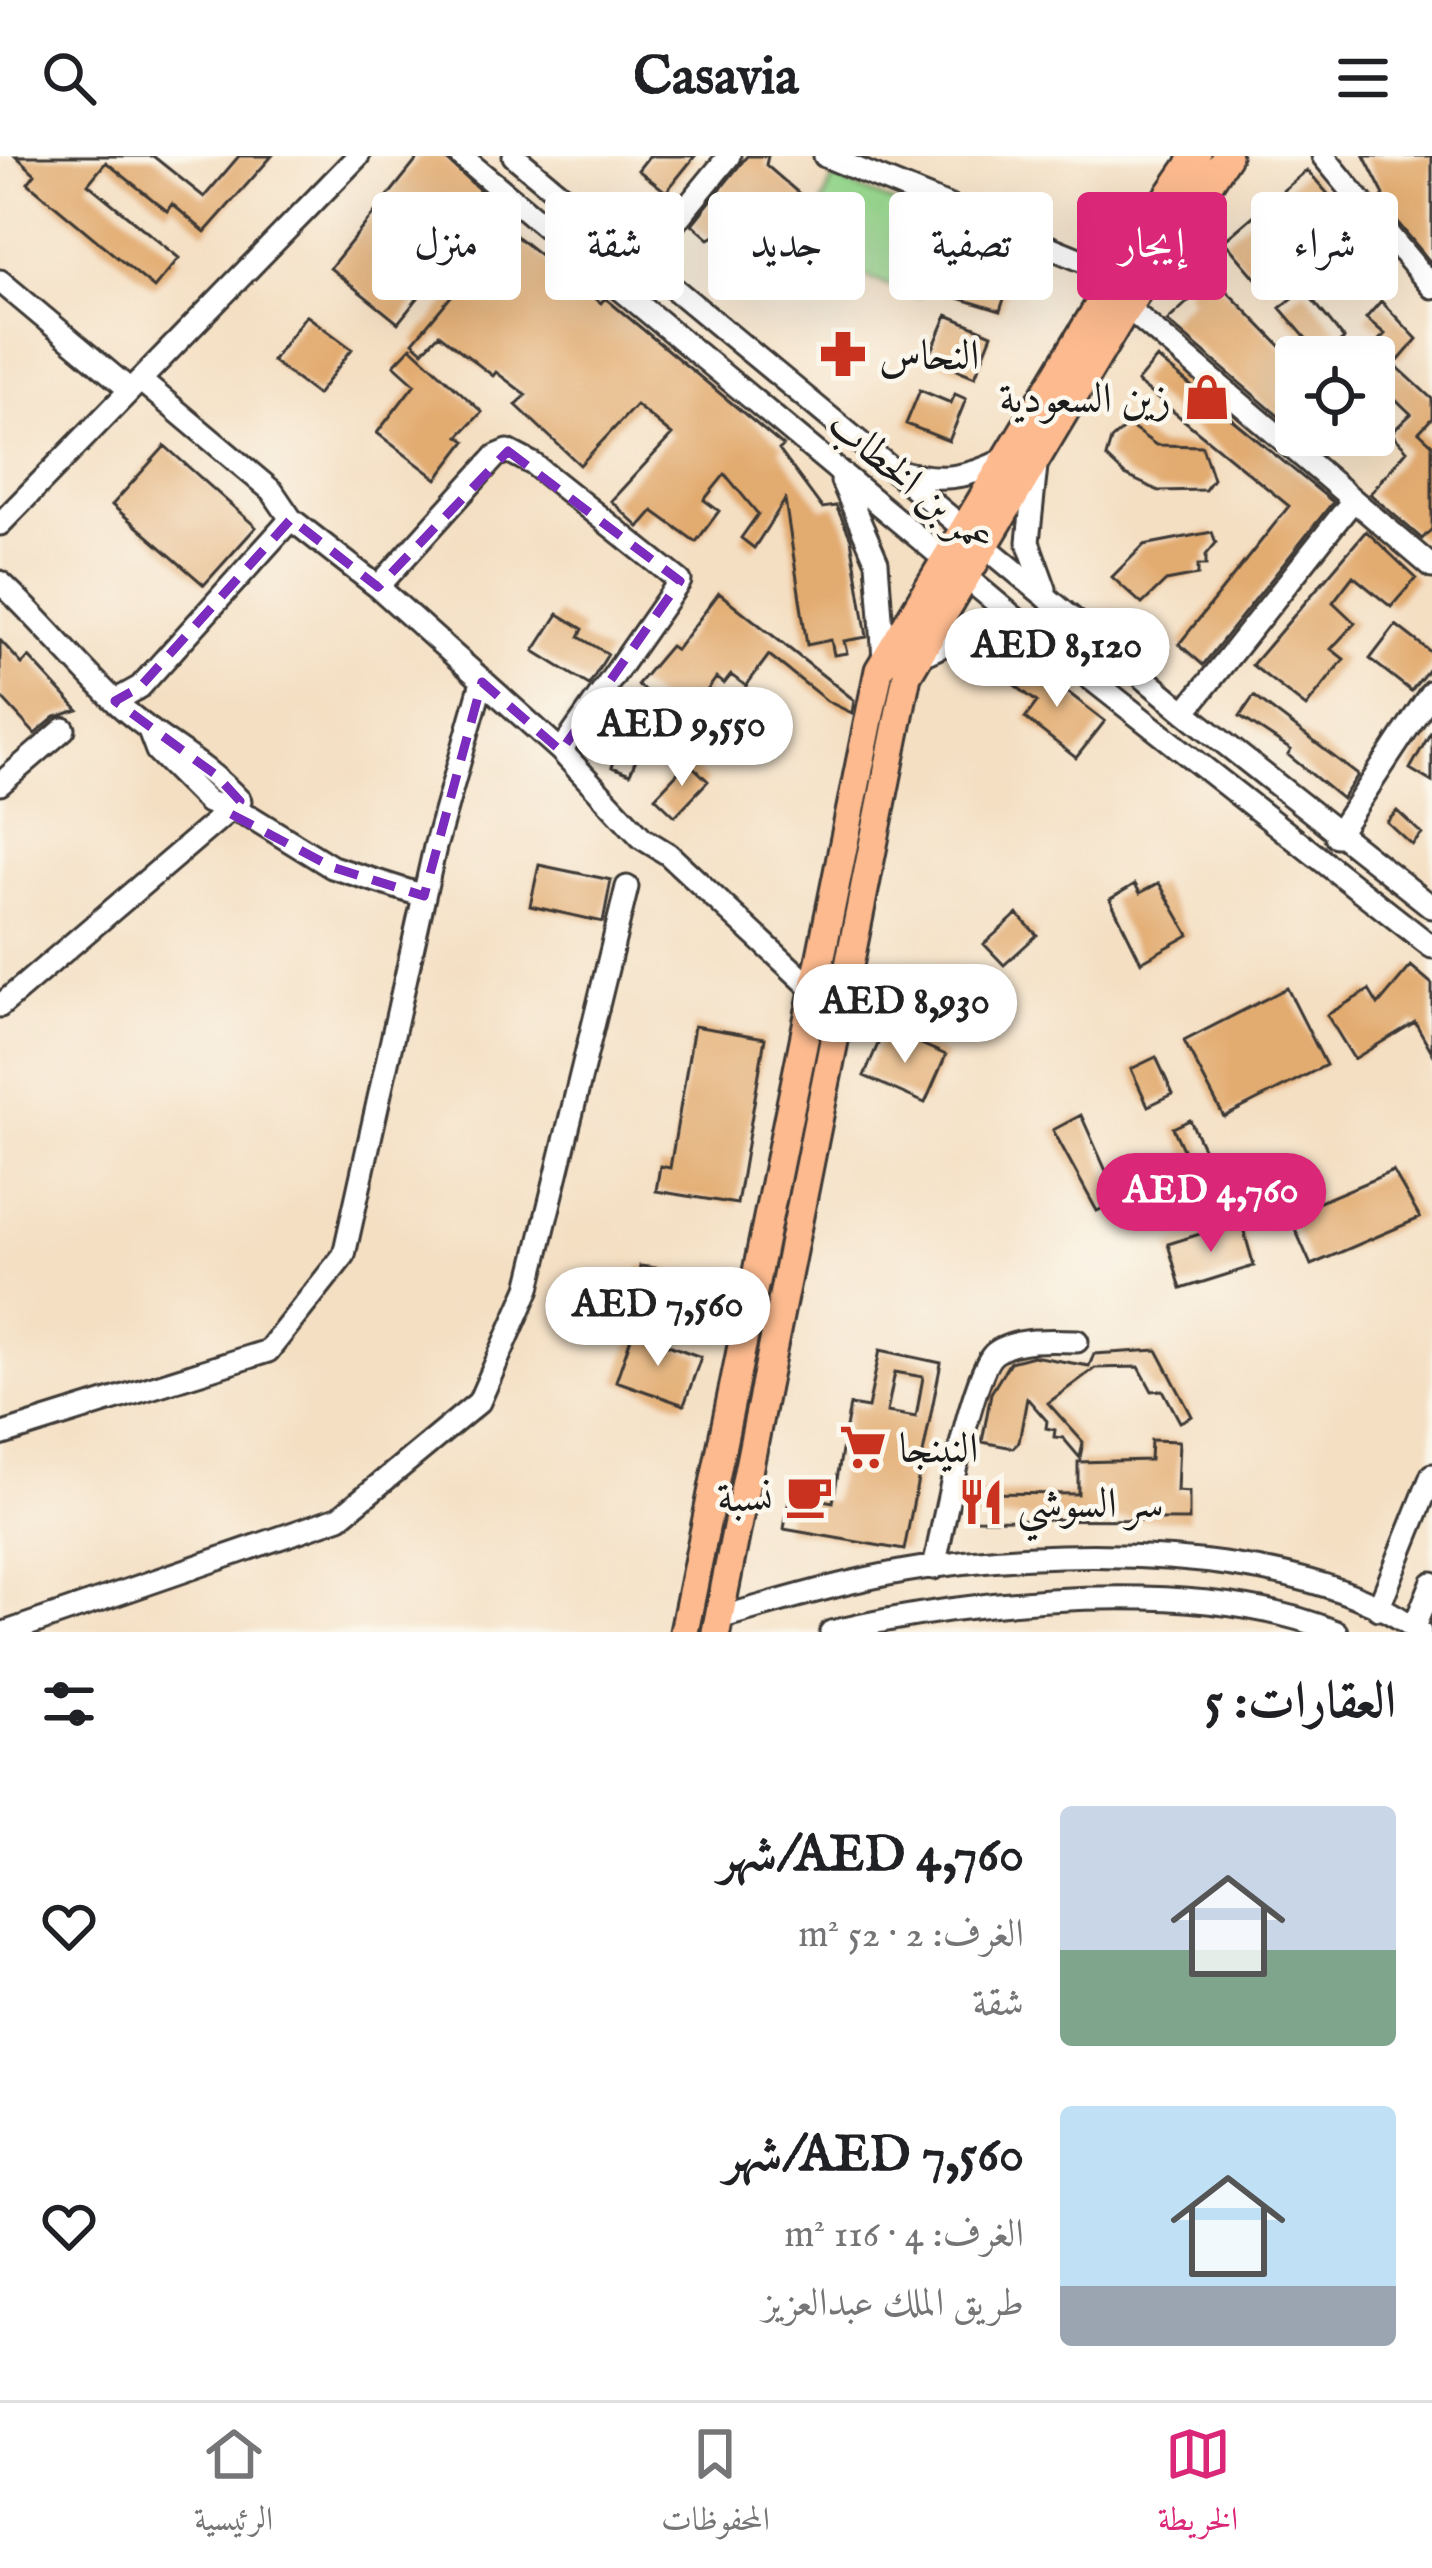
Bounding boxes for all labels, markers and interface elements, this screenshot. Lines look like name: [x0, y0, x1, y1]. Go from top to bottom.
text: Casavia: [633, 44, 799, 113]
icon: search: [36, 45, 102, 111]
icon: menu: [1330, 45, 1396, 111]
chip: منزل: [372, 192, 521, 300]
chip: شقة: [545, 192, 684, 300]
chip: جديد: [708, 192, 865, 300]
chip: تصفية: [889, 192, 1053, 300]
chip: إيجار: [1077, 192, 1227, 300]
chip: شراء: [1251, 192, 1398, 300]
pharmacy icon: النحاس: [818, 329, 868, 379]
place label: النحاس: [879, 331, 979, 384]
map controls: [1275, 336, 1395, 456]
button: locate: [1275, 336, 1395, 456]
shop icon: زين السعودية: [1182, 372, 1232, 422]
place label: زين السعودية: [999, 374, 1171, 427]
street label: عمر بن الخطاب: [816, 399, 1004, 569]
pin: AED 8,120: [920, 608, 1194, 710]
text: AED 8,120: [972, 622, 1142, 671]
pin: AED 9,550: [545, 687, 819, 789]
text: AED 9,550: [598, 701, 766, 750]
pin: AED 8,930: [768, 964, 1042, 1066]
text: AED 8,930: [820, 978, 990, 1027]
pin: AED 4,760: [1074, 1153, 1348, 1255]
text: AED 4,760: [1123, 1167, 1299, 1216]
pin: AED 7,560: [521, 1267, 795, 1369]
text: AED 7,560: [572, 1281, 744, 1330]
supermarket icon: النينجا: [838, 1422, 888, 1472]
place label: النينجا: [899, 1424, 978, 1477]
cafe icon: نسبة: [784, 1471, 834, 1521]
place label: نسبة: [717, 1473, 773, 1526]
restaurant icon: سر السوشي: [956, 1477, 1006, 1527]
place label: سر السوشي: [1017, 1479, 1164, 1542]
icon: filters: [36, 1671, 102, 1737]
text: العقارات: 5: [1205, 1671, 1396, 1736]
text: AED 4,760/شهر: [719, 1824, 1024, 1889]
icon: home: [1156, 1854, 1300, 1998]
icon: heart: [36, 1893, 102, 1959]
text: الغرف: 2 · 52 m²: [798, 1911, 1024, 1960]
text: شقة: [972, 1980, 1024, 2029]
text: AED 7,560/شهر: [724, 2124, 1024, 2189]
icon: home: [1156, 2154, 1300, 2298]
icon: heart: [36, 2193, 102, 2259]
text: الغرف: 4 · 116 m²: [784, 2211, 1024, 2260]
text: طريق الملك عبدالعزيز: [763, 2280, 1024, 2329]
tab: الرئيسية: [194, 2421, 273, 2551]
tab: المحفوظات: [661, 2421, 770, 2551]
tab: الخريطة: [1158, 2421, 1238, 2551]

